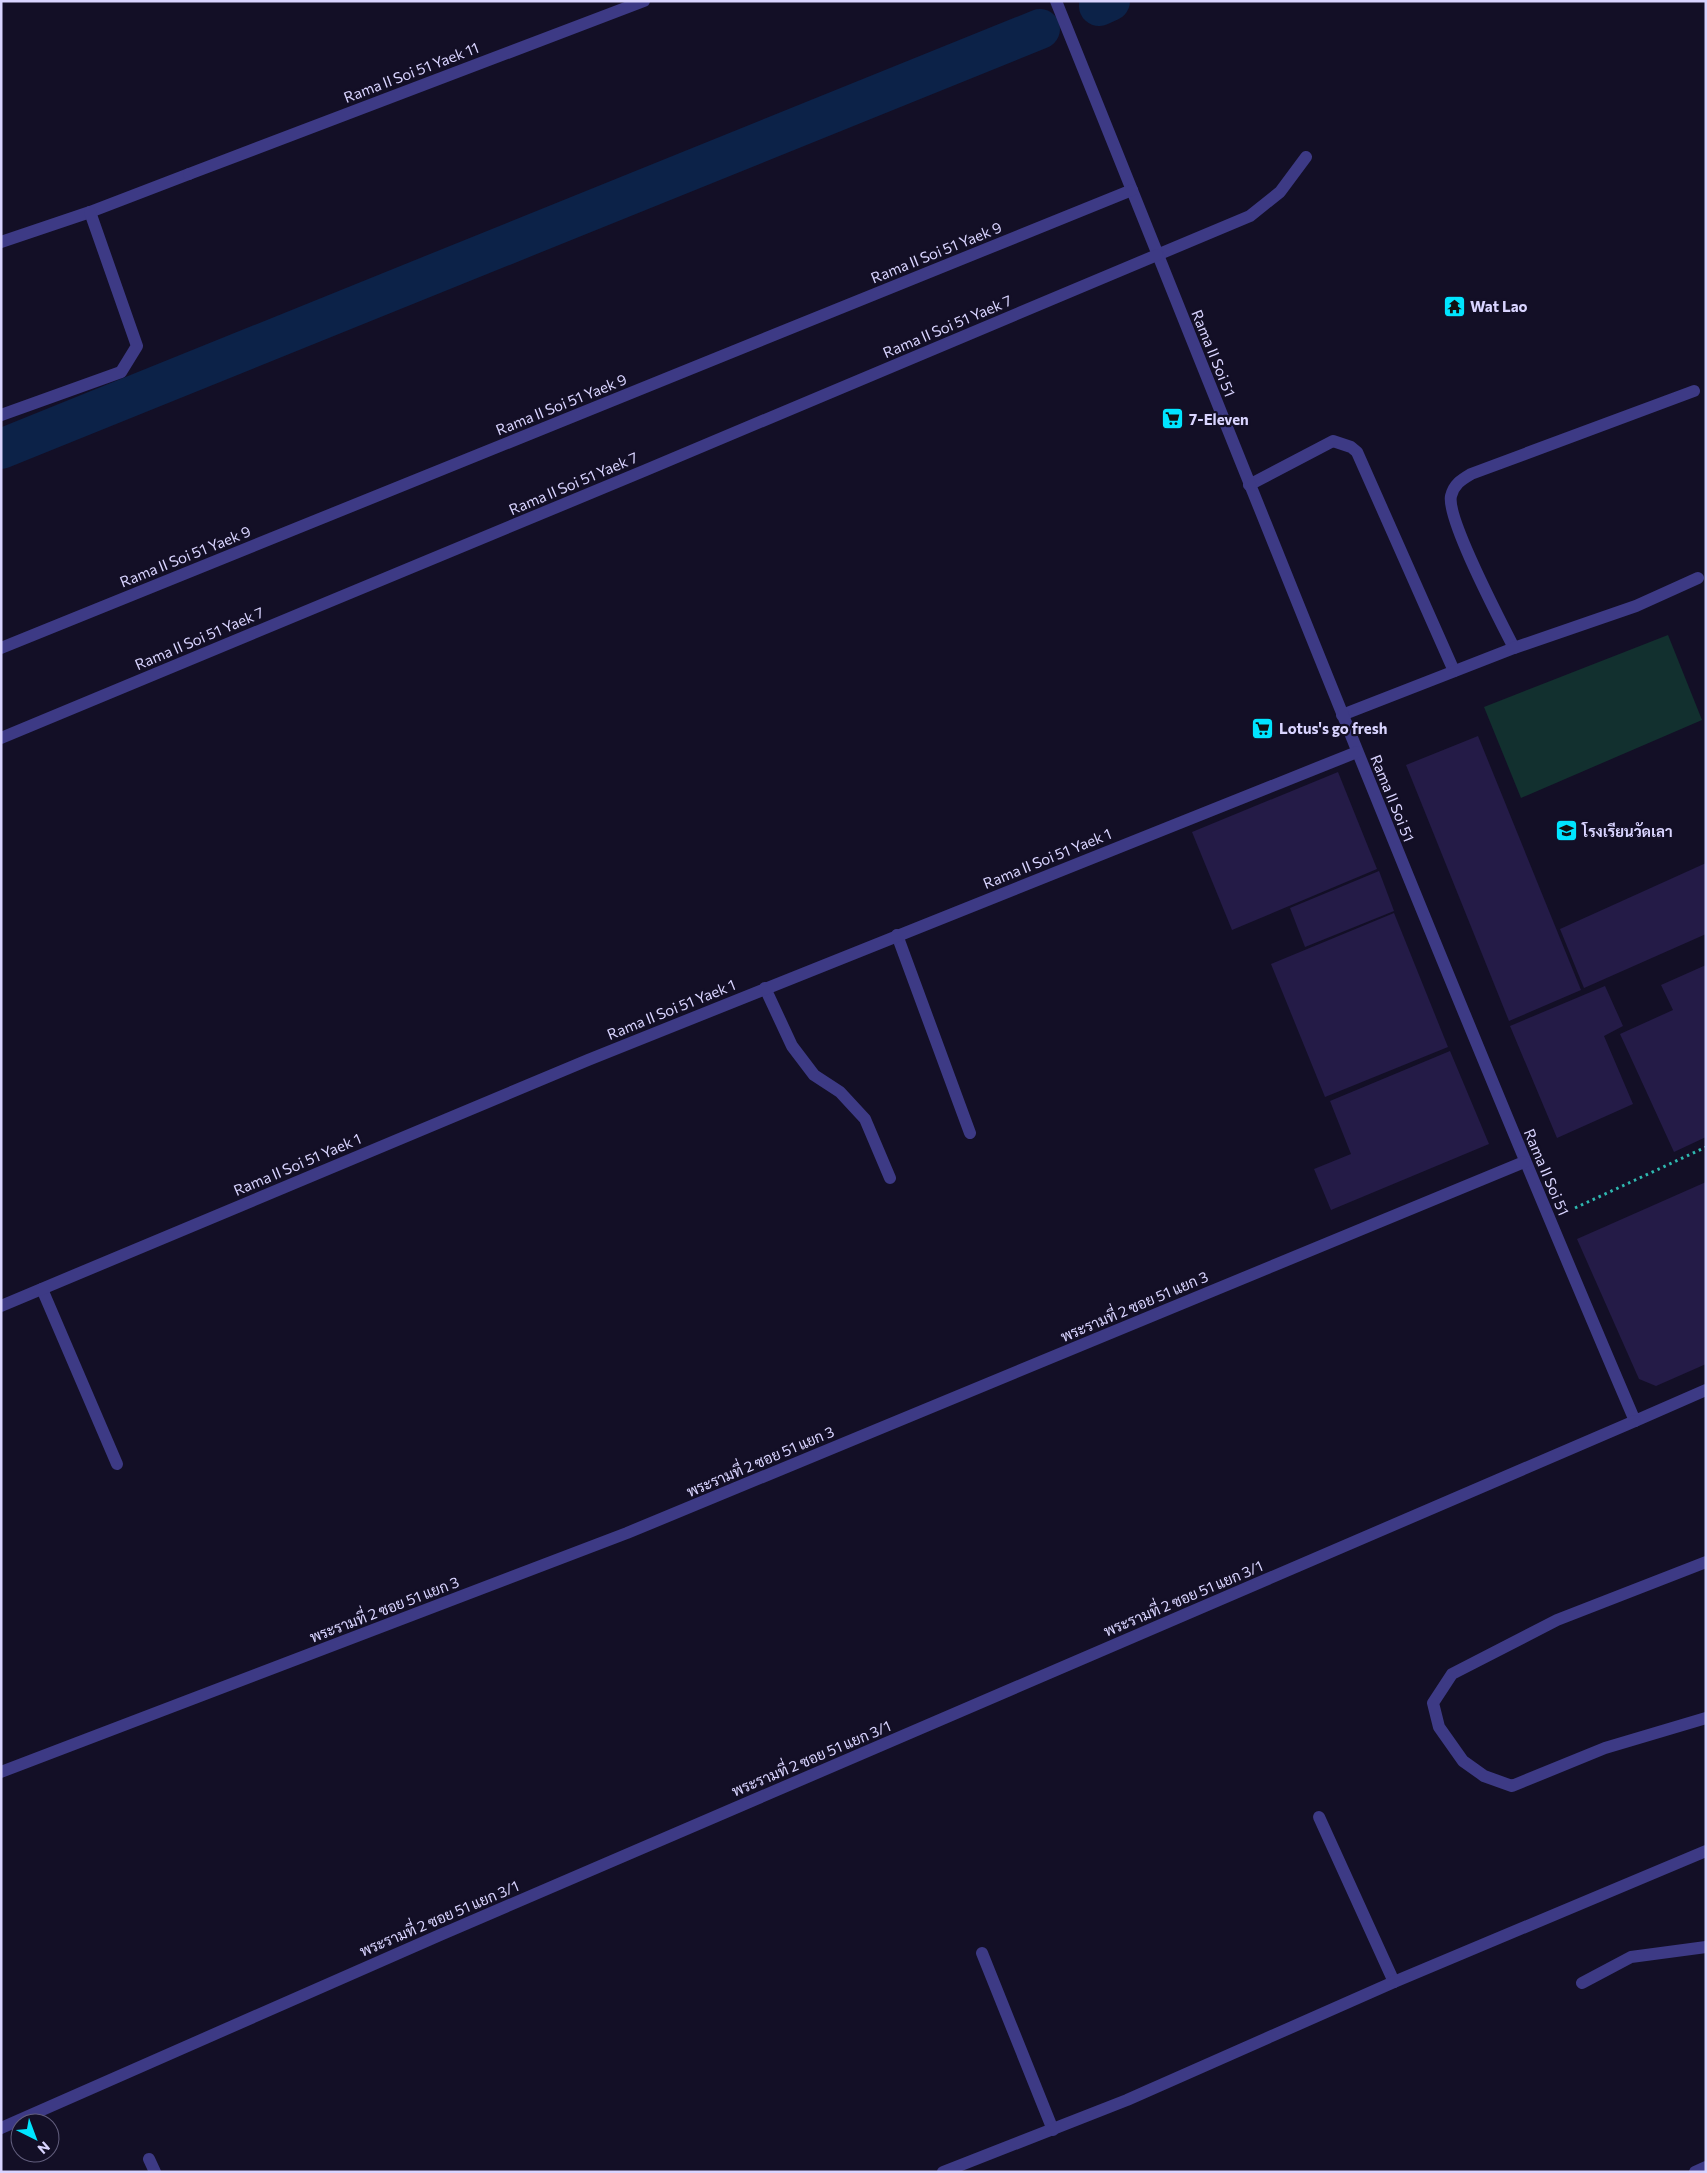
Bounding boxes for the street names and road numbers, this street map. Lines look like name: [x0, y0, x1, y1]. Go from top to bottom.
street label: Rama II Soi 51 Yaek 11: [341, 38, 481, 106]
street label: Rama II Soi 51 Yaek 9: [868, 218, 1004, 286]
street label: Rama II Soi 51 Yaek 7: [880, 291, 1014, 361]
street label: Rama II Soi 51: [1188, 307, 1240, 399]
street label: Rama II Soi 51 Yaek 9: [493, 370, 629, 438]
street label: Rama II Soi 51 Yaek 7: [506, 448, 640, 518]
street label: Rama II Soi 51 Yaek 9: [117, 522, 253, 590]
street label: Rama II Soi 51 Yaek 7: [132, 603, 266, 673]
street label: Rama II Soi 51: [1367, 752, 1419, 844]
street label: Rama II Soi 51 Yaek 1: [980, 824, 1114, 892]
street label: Rama II Soi 51 Yaek 1: [604, 975, 738, 1043]
street label: Rama II Soi 51: [1521, 1126, 1573, 1218]
street label: Rama II Soi 51 Yaek 1: [231, 1129, 363, 1199]
street label: พระรามที่ 2 ซอย 51 แยก 3: [1056, 1262, 1210, 1345]
street label: พระรามที่ 2 ซอย 51 แยก 3: [682, 1417, 836, 1500]
street label: พระรามที่ 2 ซอย 51 แยก 3/1: [1099, 1552, 1265, 1640]
street label: พระรามที่ 2 ซอย 51 แยก 3: [305, 1568, 461, 1646]
street label: พระรามที่ 2 ซอย 51 แยก 3/1: [727, 1712, 893, 1800]
street label: พระรามที่ 2 ซอย 51 แยก 3/1: [355, 1872, 521, 1960]

